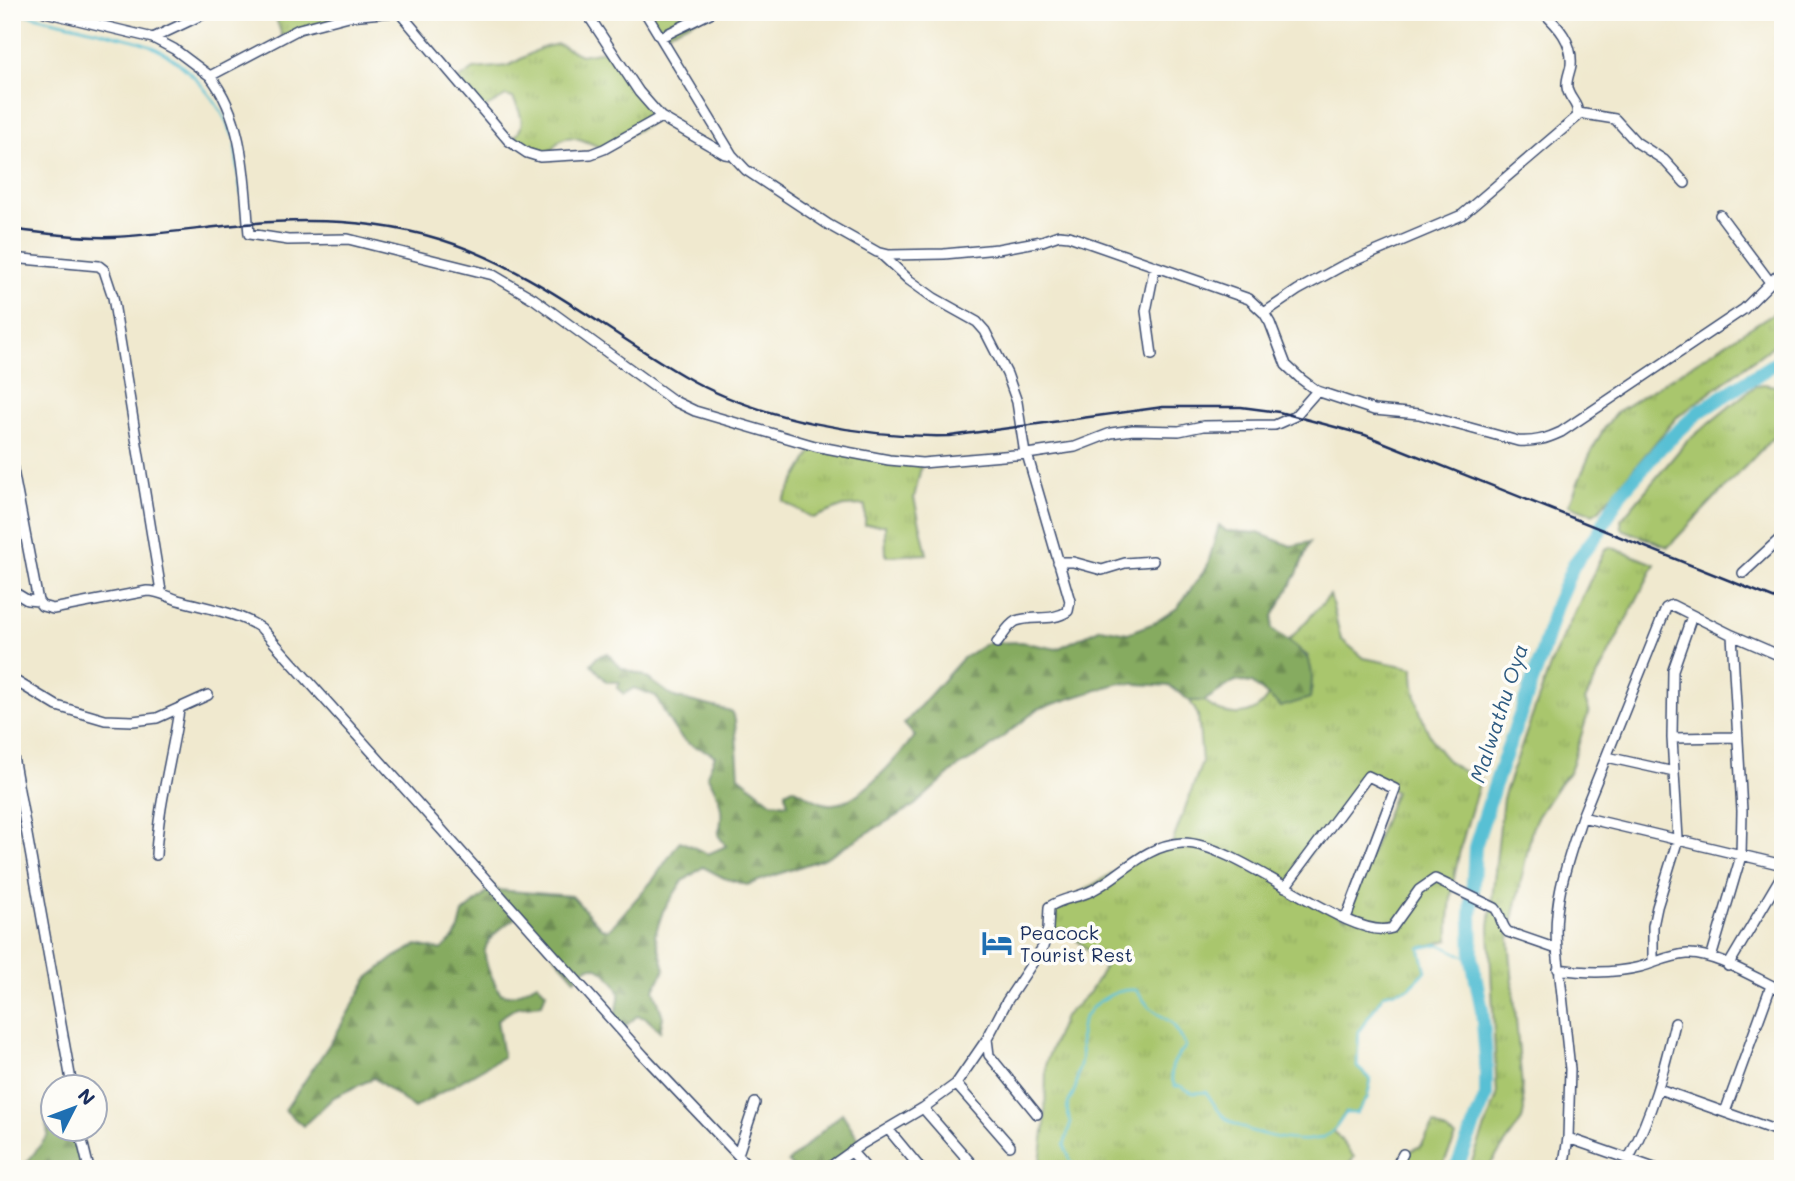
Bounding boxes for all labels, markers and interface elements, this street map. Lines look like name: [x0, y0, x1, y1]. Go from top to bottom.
water label: Malwathu Oya: [1463, 640, 1533, 786]
place label: Peacock Tourist Rest: [1020, 920, 1133, 967]
hotel icon: Peacock Tourist Rest: [980, 926, 1014, 960]
north arrow: [38, 1072, 108, 1142]
text: N: [73, 1083, 101, 1110]

